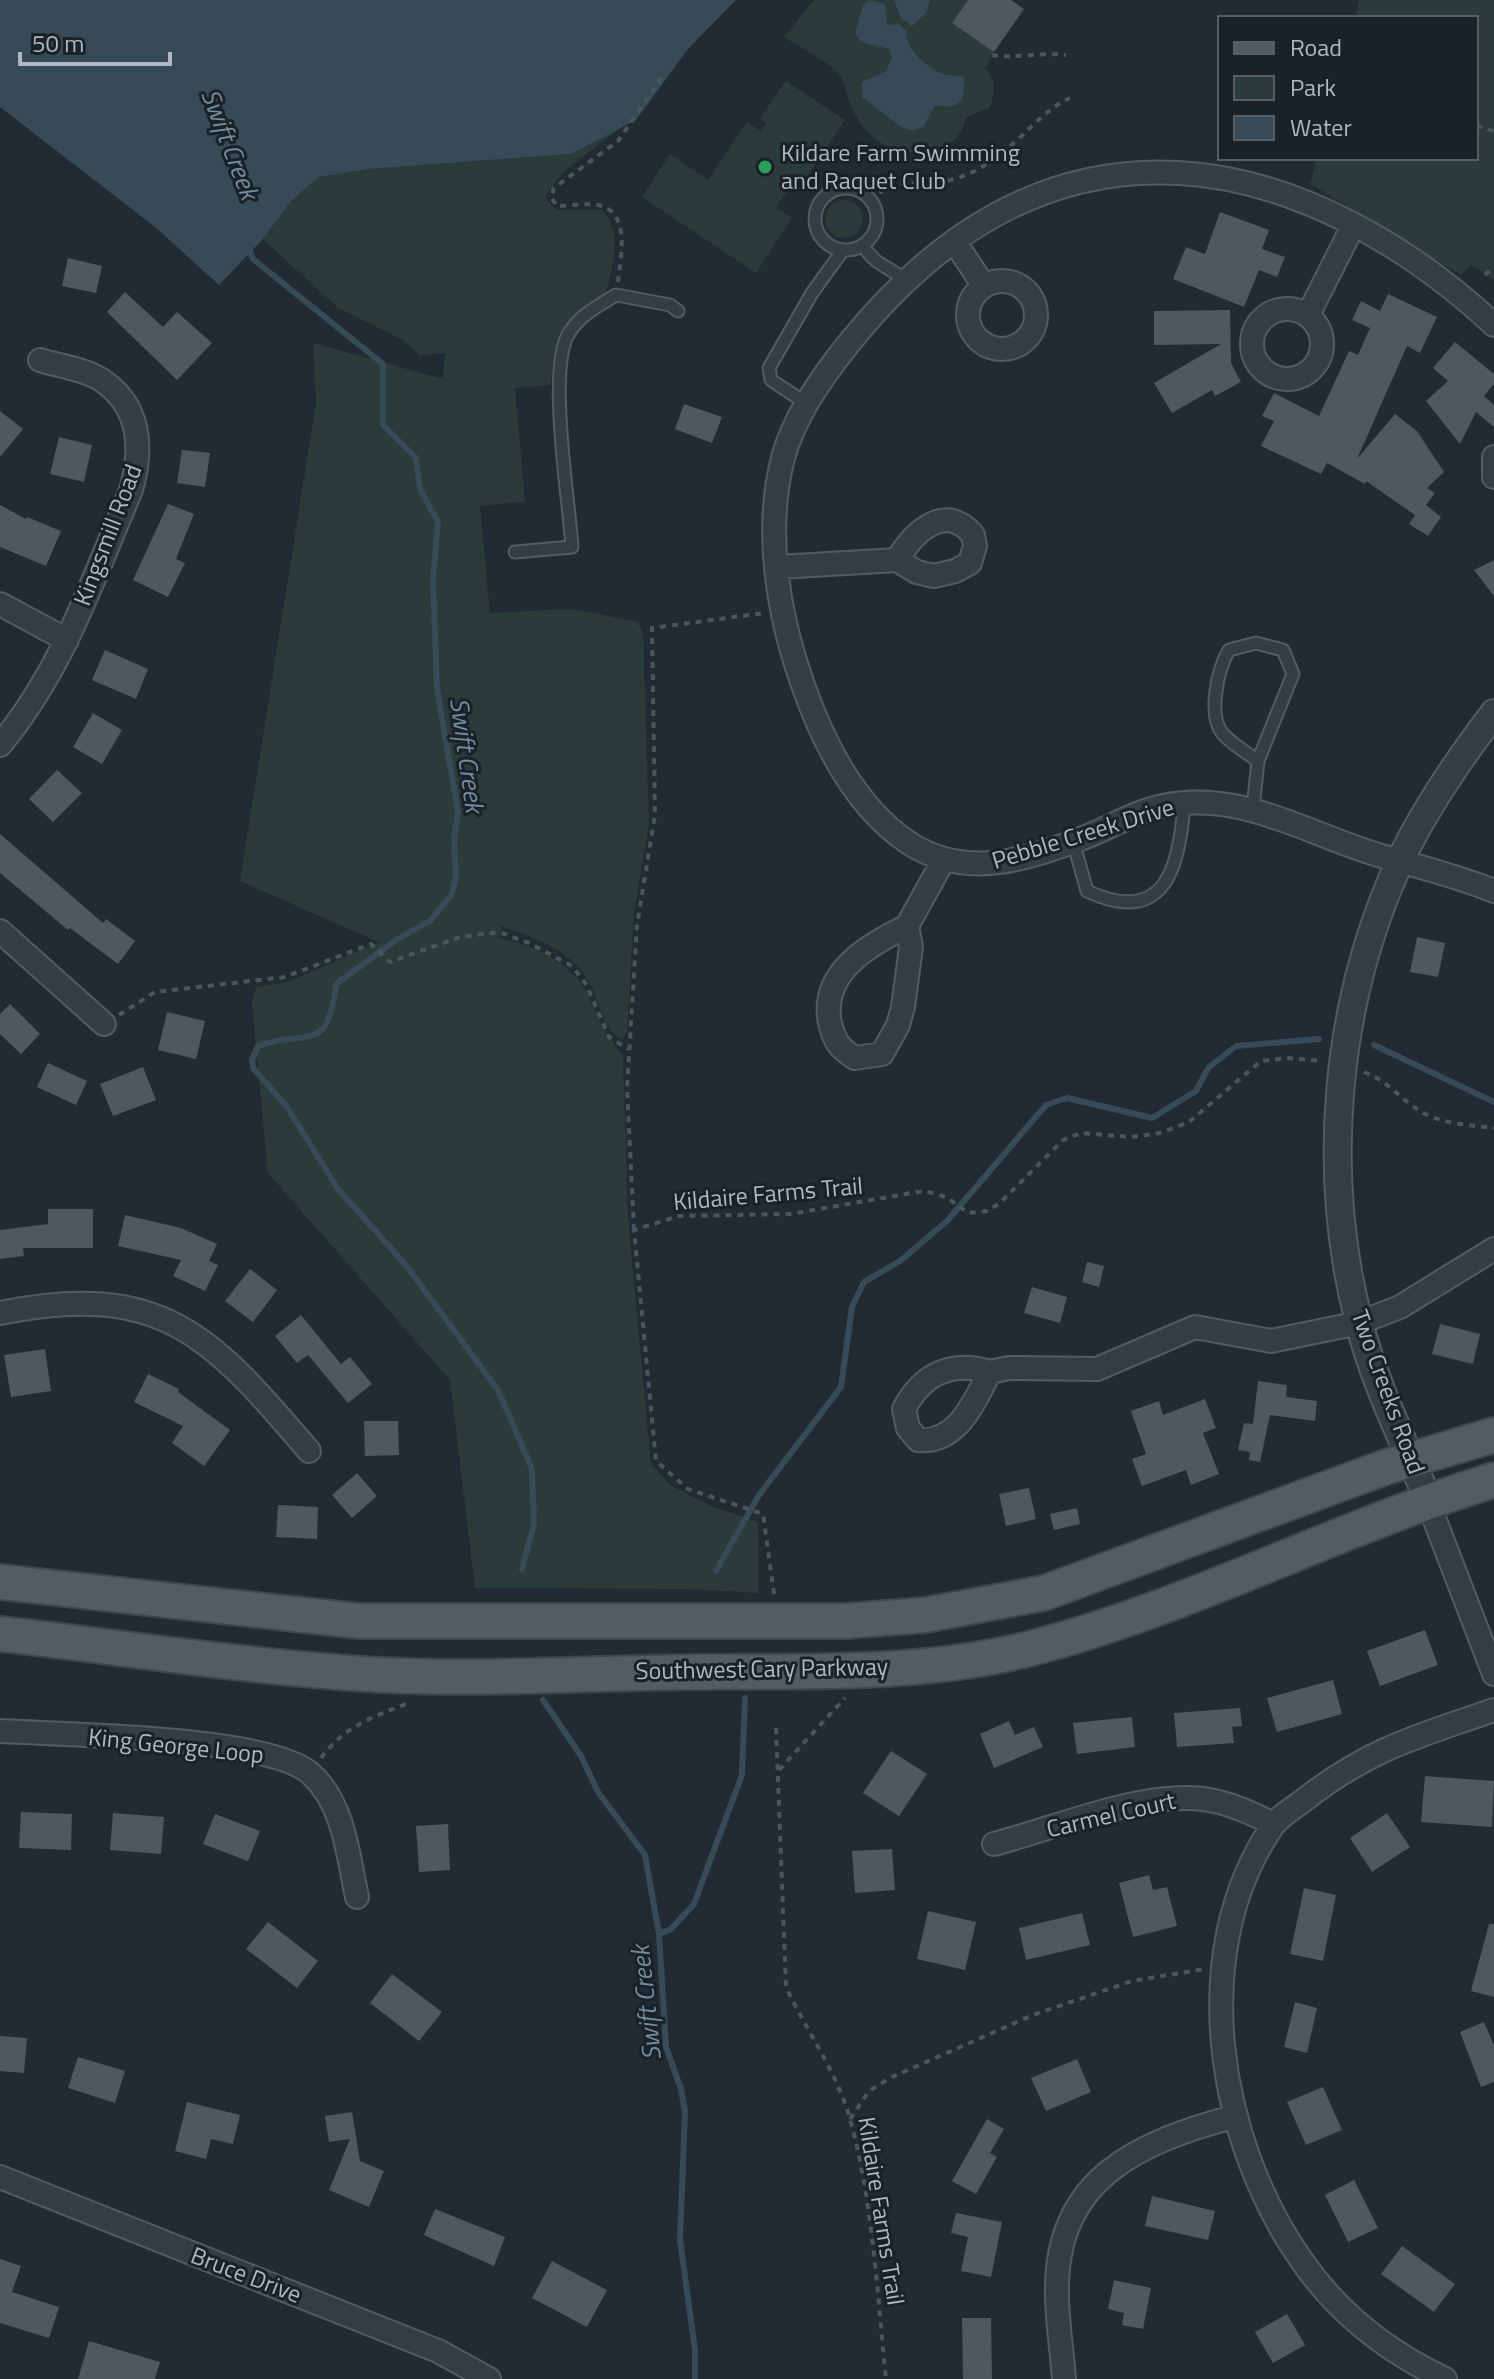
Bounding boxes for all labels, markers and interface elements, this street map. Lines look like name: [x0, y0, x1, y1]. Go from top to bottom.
scale bar: [20, 16, 170, 66]
legend: [1218, 16, 1478, 160]
text: 50 m: [32, 25, 84, 61]
text: Road: [1290, 29, 1342, 65]
text: Park: [1290, 69, 1336, 105]
water label: Swift Creek: [192, 83, 271, 208]
text: Water: [1290, 109, 1352, 145]
place label: Kildare Farm Swimming and Raquet Club: [781, 134, 1020, 198]
marker: Kildare Farm Swimming and Raquet Club: [756, 158, 774, 176]
street label: Kingsmill Road: [64, 459, 151, 611]
water label: Swift Creek: [440, 695, 495, 818]
street label: Pebble Creek Drive: [987, 788, 1178, 878]
street label: Kildaire Farms Trail: [672, 1167, 864, 1219]
street label: Two Creeks Road: [1343, 1305, 1435, 1479]
street label: Southwest Cary Parkway: [635, 1648, 889, 1688]
street label: King George Loop: [87, 1718, 266, 1772]
street label: Carmel Court: [1043, 1782, 1179, 1846]
water label: Swift Creek: [620, 1940, 671, 2063]
street label: Kildaire Farms Trail: [849, 2114, 915, 2308]
street label: Bruce Drive: [186, 2236, 307, 2312]

